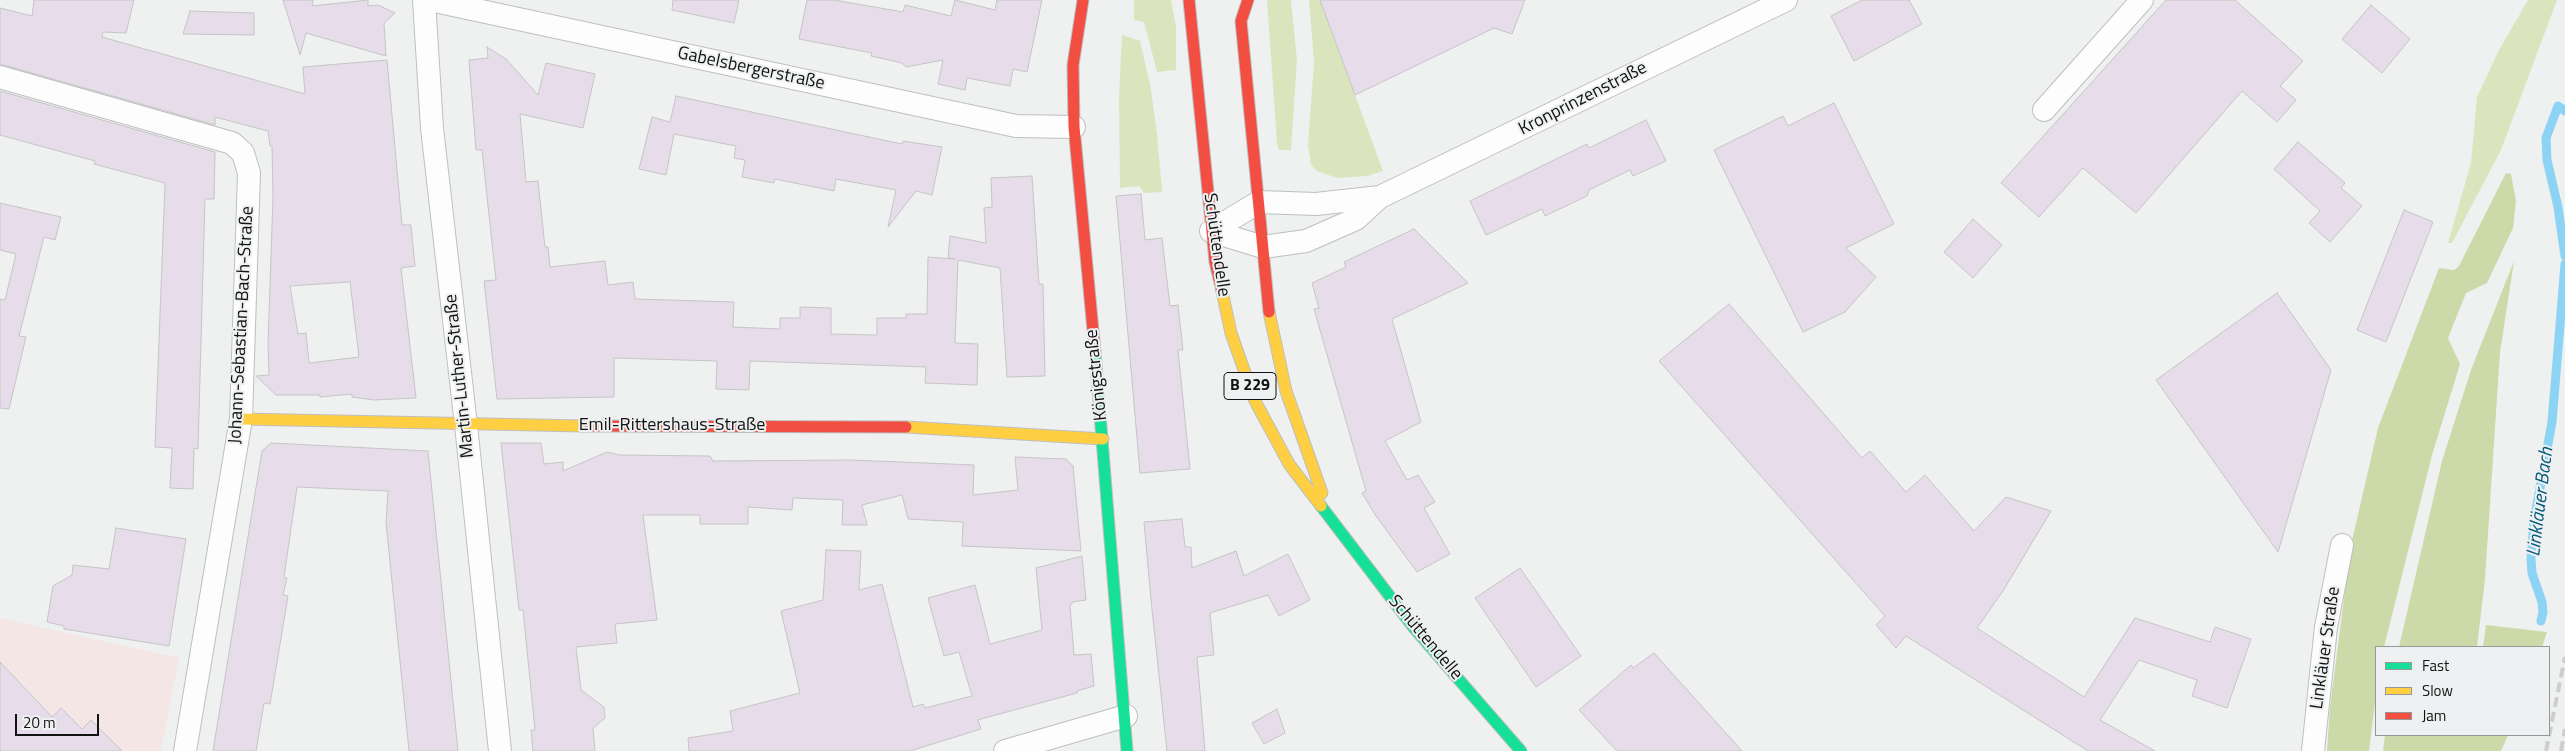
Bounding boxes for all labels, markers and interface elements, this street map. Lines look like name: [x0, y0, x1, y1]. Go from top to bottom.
street label: Gabelsbergerstraße: [676, 43, 826, 95]
street label: Kronprinzenstraße: [1515, 57, 1651, 141]
street label: Schüttendelle: [1198, 192, 1234, 298]
street label: Johann-Sebastian-Bach-Straße: [225, 206, 259, 444]
street label: Martin-Luther-Straße: [441, 293, 479, 459]
street label: Königstraße: [1081, 328, 1113, 422]
road number: B 229: [1224, 372, 1276, 400]
street label: Emil-Rittershaus-Straße: [579, 415, 765, 437]
water label: Linkläuer Bach: [2523, 446, 2559, 558]
street label: Linkläuer Straße: [2307, 585, 2345, 711]
street label: Schüttendelle: [1383, 591, 1467, 685]
legend: [2375, 646, 2550, 736]
text: Fast: [2422, 654, 2449, 677]
text: Slow: [2422, 679, 2453, 702]
scale bar: [18, 704, 101, 736]
text: Jam: [2422, 704, 2446, 727]
text: 20 m: [23, 711, 56, 734]

